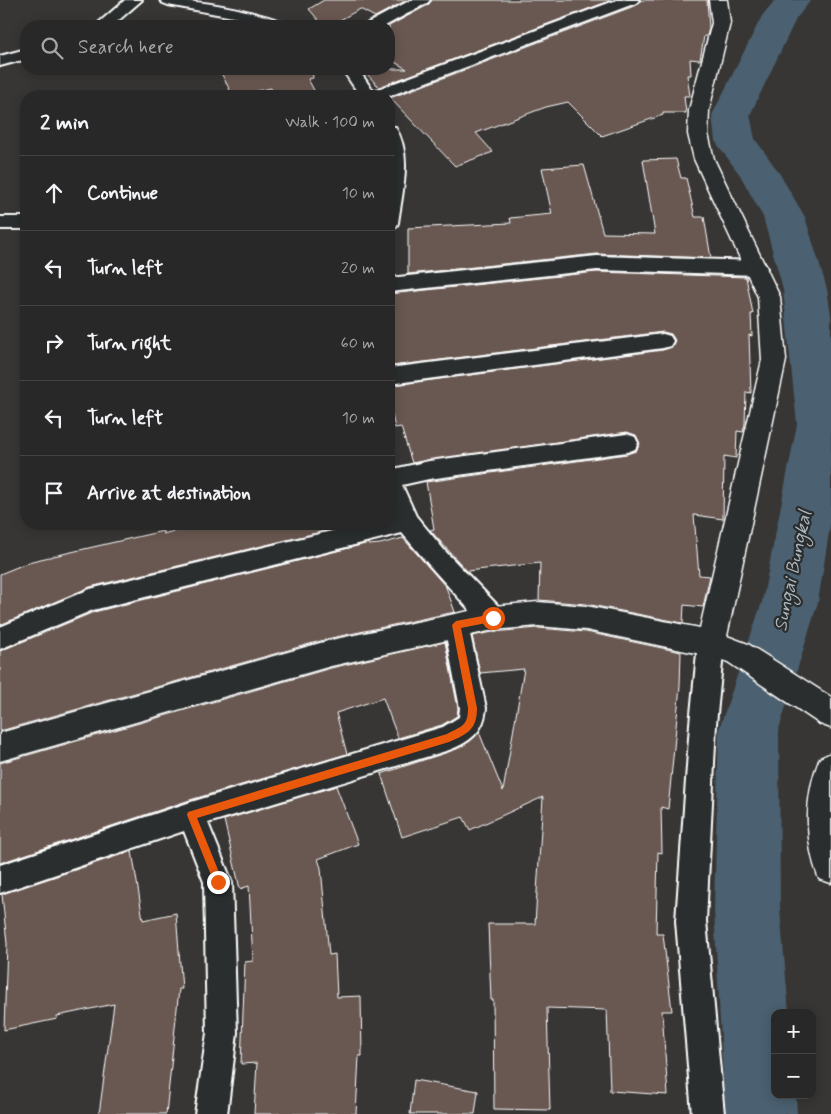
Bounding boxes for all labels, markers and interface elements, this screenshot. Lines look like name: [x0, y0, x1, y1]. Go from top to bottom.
search box: [20, 20, 395, 75]
icon: search: [38, 34, 66, 62]
text: Search here: [78, 35, 174, 60]
text: 2 min: [40, 109, 89, 137]
text: Walk · 100 m: [285, 112, 375, 133]
icon: ahead: [40, 179, 68, 207]
text: Continue: [87, 181, 158, 206]
text: 10 m: [342, 183, 375, 204]
icon: left: [40, 254, 68, 282]
text: Turn left: [87, 256, 163, 281]
text: 20 m: [341, 258, 375, 279]
icon: right: [40, 329, 68, 357]
text: Turn right: [87, 331, 171, 356]
text: 60 m: [341, 333, 375, 354]
icon: left: [40, 404, 68, 432]
text: Turn left: [87, 406, 163, 431]
text: 10 m: [342, 408, 375, 429]
icon: arrive: [40, 479, 68, 507]
text: Arrive at destination: [87, 481, 251, 506]
water label: Sungai Bungkal: [768, 507, 820, 634]
route start: [482, 607, 505, 630]
route end: [207, 871, 230, 894]
map controls: [771, 1009, 816, 1099]
button: +: [771, 1009, 816, 1054]
button: −: [771, 1054, 816, 1099]

